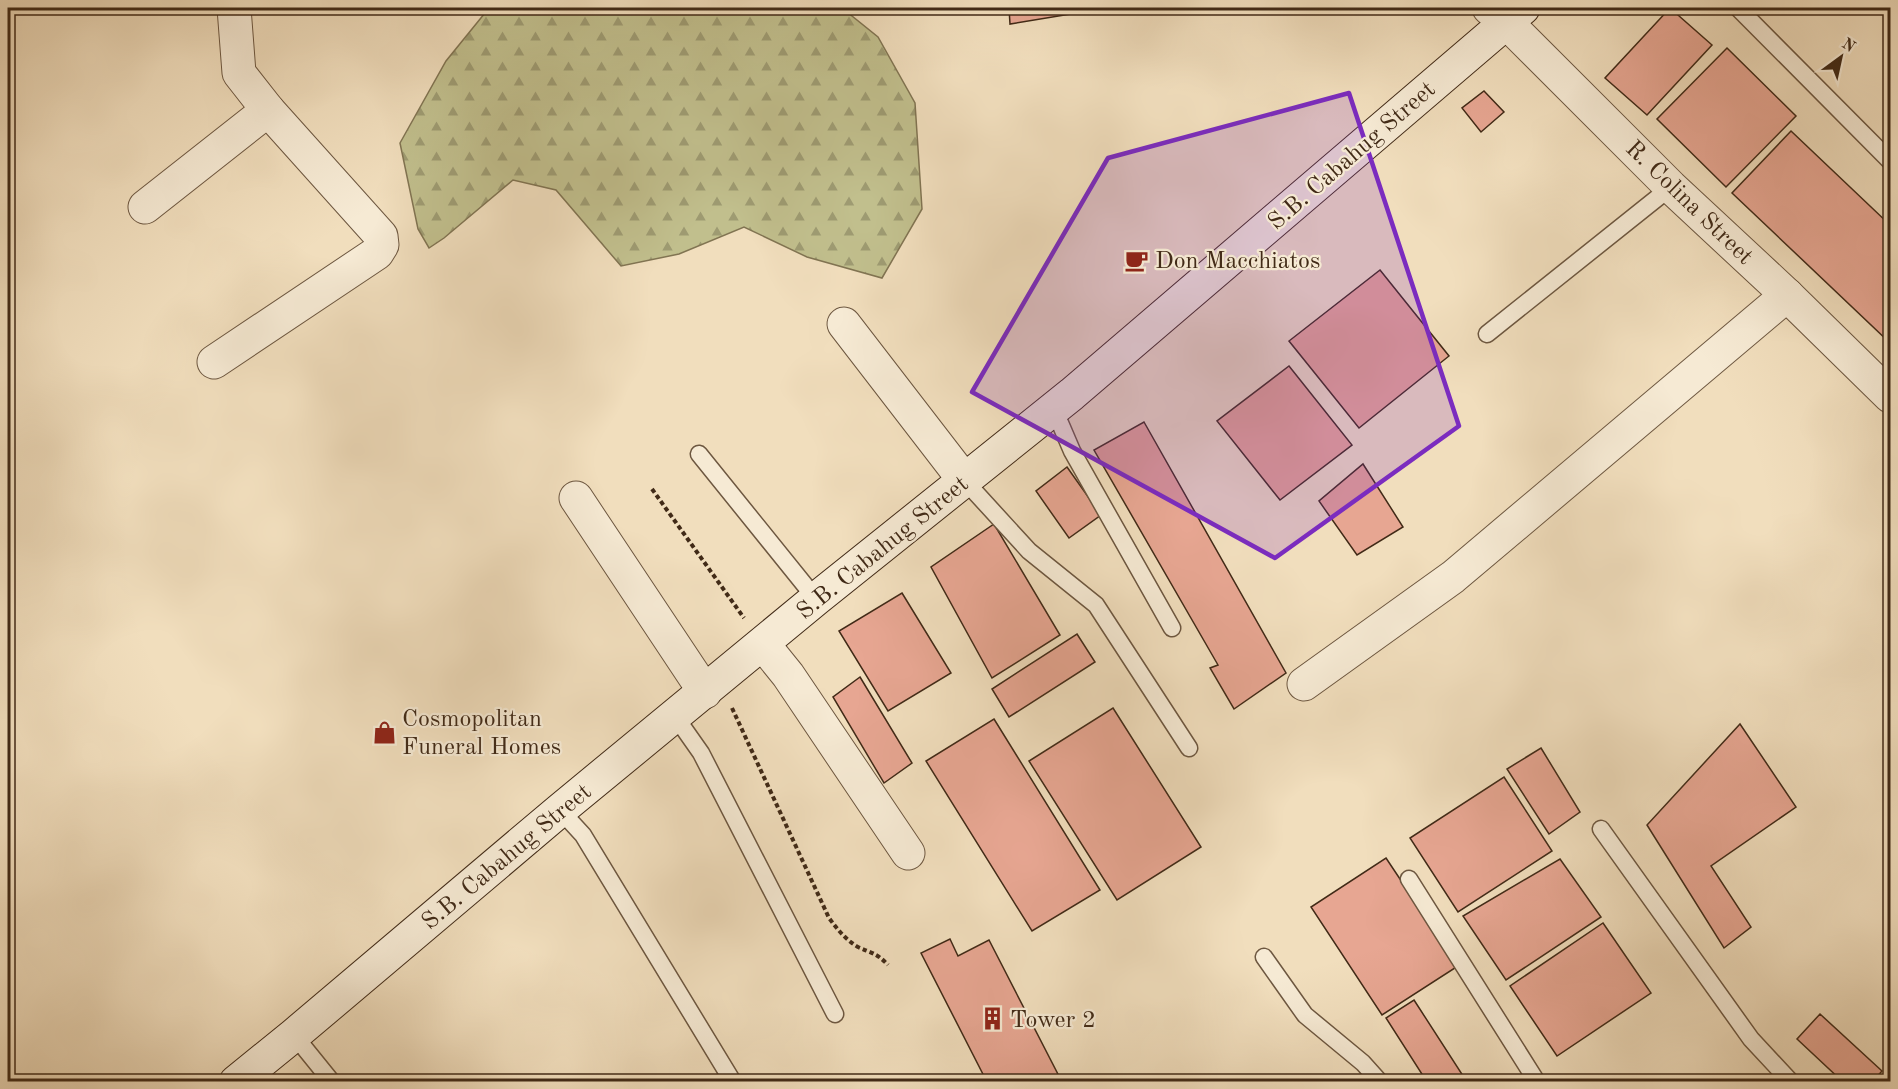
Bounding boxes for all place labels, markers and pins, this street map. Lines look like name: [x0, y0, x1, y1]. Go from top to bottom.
cafe icon: Don Macchiatos: [1124, 247, 1150, 273]
place label: Don Macchiatos: [1155, 250, 1320, 274]
place label: Cosmopolitan Funeral Homes: [402, 708, 561, 760]
shop icon: Cosmopolitan Funeral Homes: [371, 719, 397, 745]
building icon: Tower 2: [979, 1006, 1005, 1032]
place label: Tower 2: [1010, 1009, 1096, 1033]

